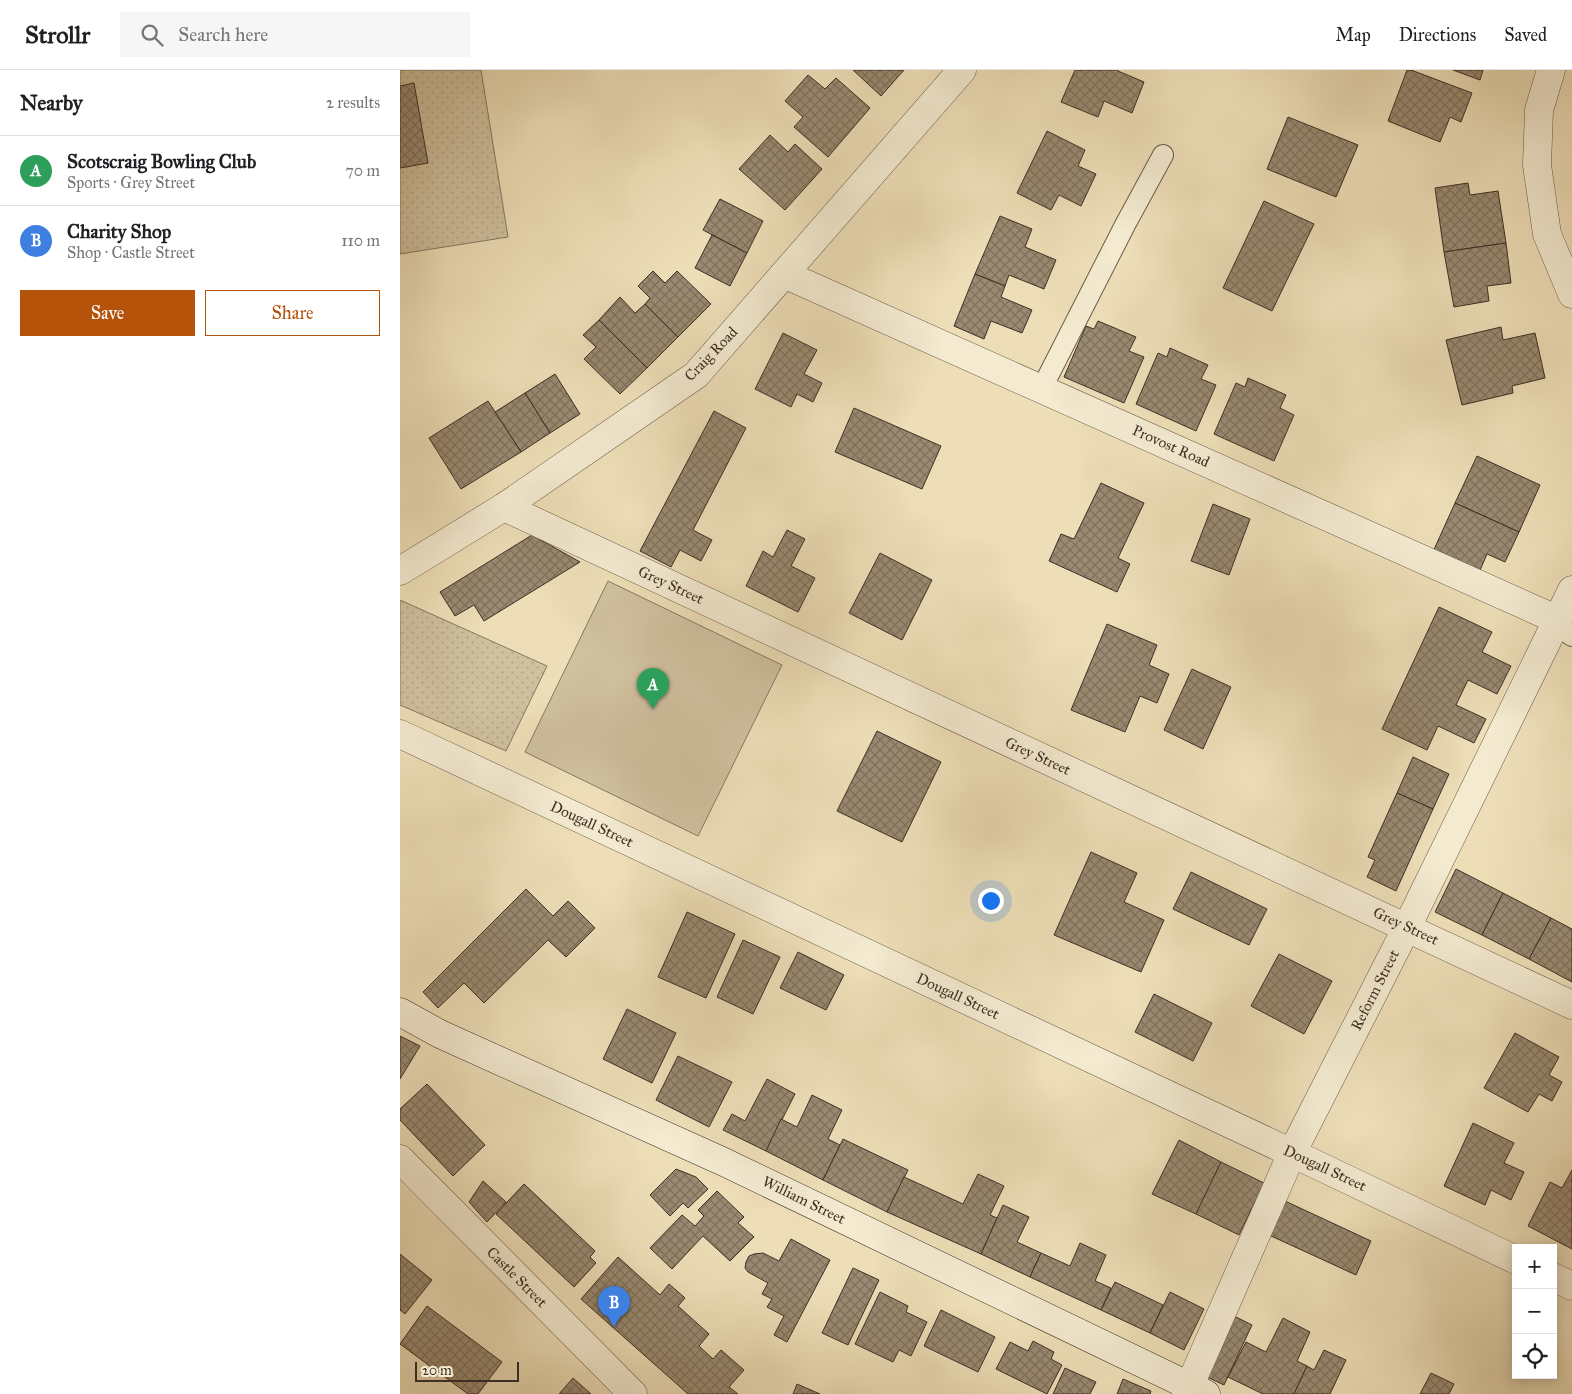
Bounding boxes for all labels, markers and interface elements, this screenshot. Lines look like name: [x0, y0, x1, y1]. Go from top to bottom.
search box: [120, 12, 470, 57]
text: Strollr: [25, 20, 90, 50]
icon: search: [138, 21, 166, 49]
text: Search here: [178, 23, 268, 46]
text: Map: [1335, 24, 1371, 46]
text: Directions: [1399, 24, 1476, 46]
text: Saved: [1504, 24, 1547, 46]
text: Nearby: [20, 90, 83, 116]
text: 2 results: [326, 93, 380, 112]
text: Scotscraig Bowling Club: [67, 150, 256, 173]
text: A: [31, 161, 41, 180]
text: 70 m: [345, 161, 380, 180]
text: Sports · Grey Street: [67, 173, 195, 192]
text: Charity Shop: [67, 220, 171, 243]
text: B: [31, 231, 41, 250]
text: 110 m: [341, 231, 380, 250]
text: Shop · Castle Street: [67, 243, 195, 262]
button: Save: [20, 290, 195, 336]
button: Share: [205, 290, 380, 336]
street label: Craig Road: [681, 323, 742, 385]
street label: Provost Road: [1130, 421, 1213, 471]
street label: Grey Street: [635, 562, 707, 608]
pin: A: [637, 668, 669, 709]
street label: Grey Street: [1002, 733, 1074, 779]
street label: Dougall Street: [548, 797, 637, 851]
your location: [978, 888, 1004, 914]
street label: Grey Street: [1370, 903, 1442, 949]
street label: Reform Street: [1347, 946, 1403, 1033]
street label: Dougall Street: [914, 969, 1003, 1023]
street label: Dougall Street: [1281, 1141, 1370, 1195]
street label: William Street: [760, 1172, 849, 1228]
street label: Castle Street: [483, 1243, 551, 1311]
map controls: [1512, 1244, 1557, 1379]
button: +: [1512, 1244, 1557, 1289]
pin: B: [598, 1286, 630, 1327]
button: −: [1512, 1289, 1557, 1334]
button: locate: [1512, 1334, 1557, 1379]
scale bar: [415, 1359, 519, 1382]
text: 20 m: [422, 1362, 452, 1379]

